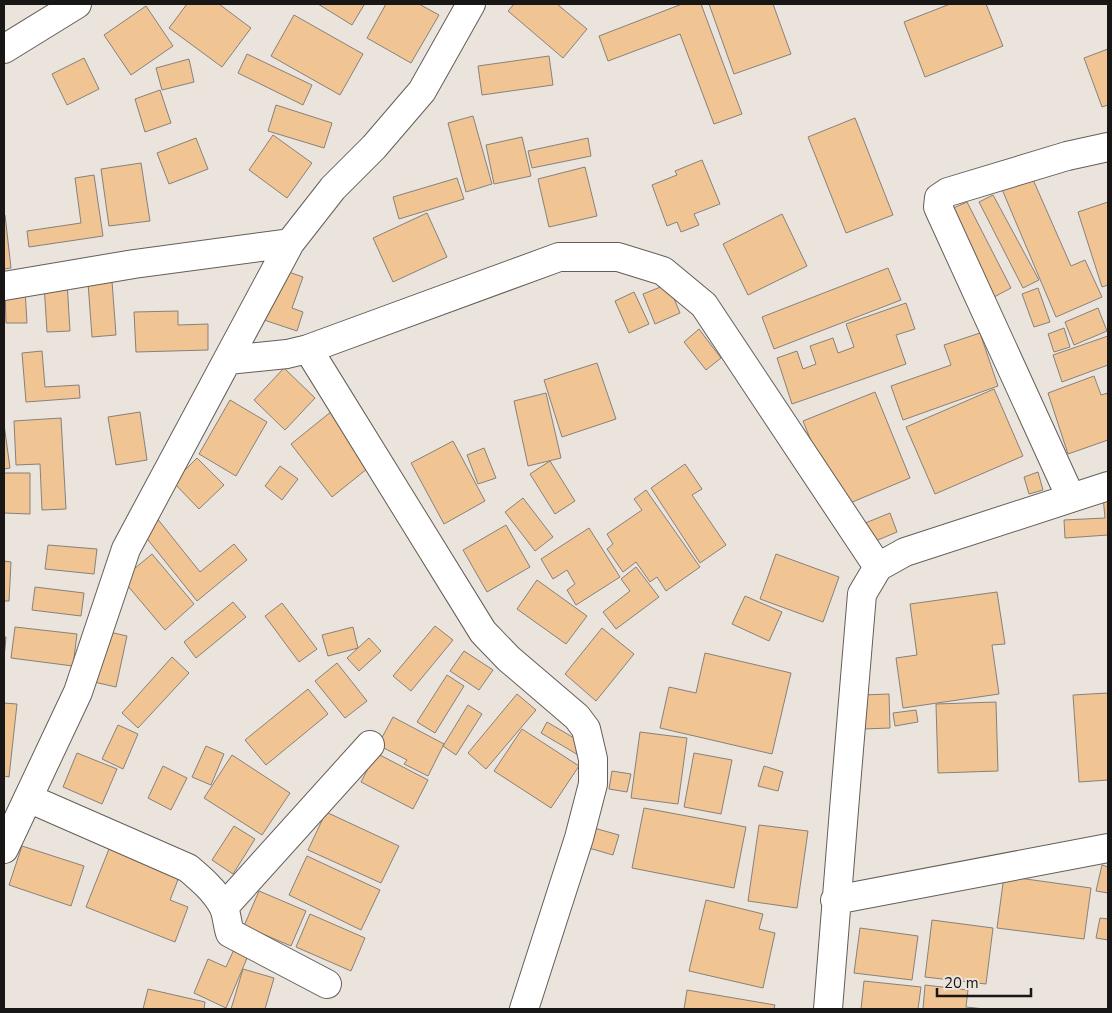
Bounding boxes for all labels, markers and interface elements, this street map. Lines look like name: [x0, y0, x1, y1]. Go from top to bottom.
scale bar: [937, 966, 1031, 998]
text: 20 m: [944, 973, 979, 993]

